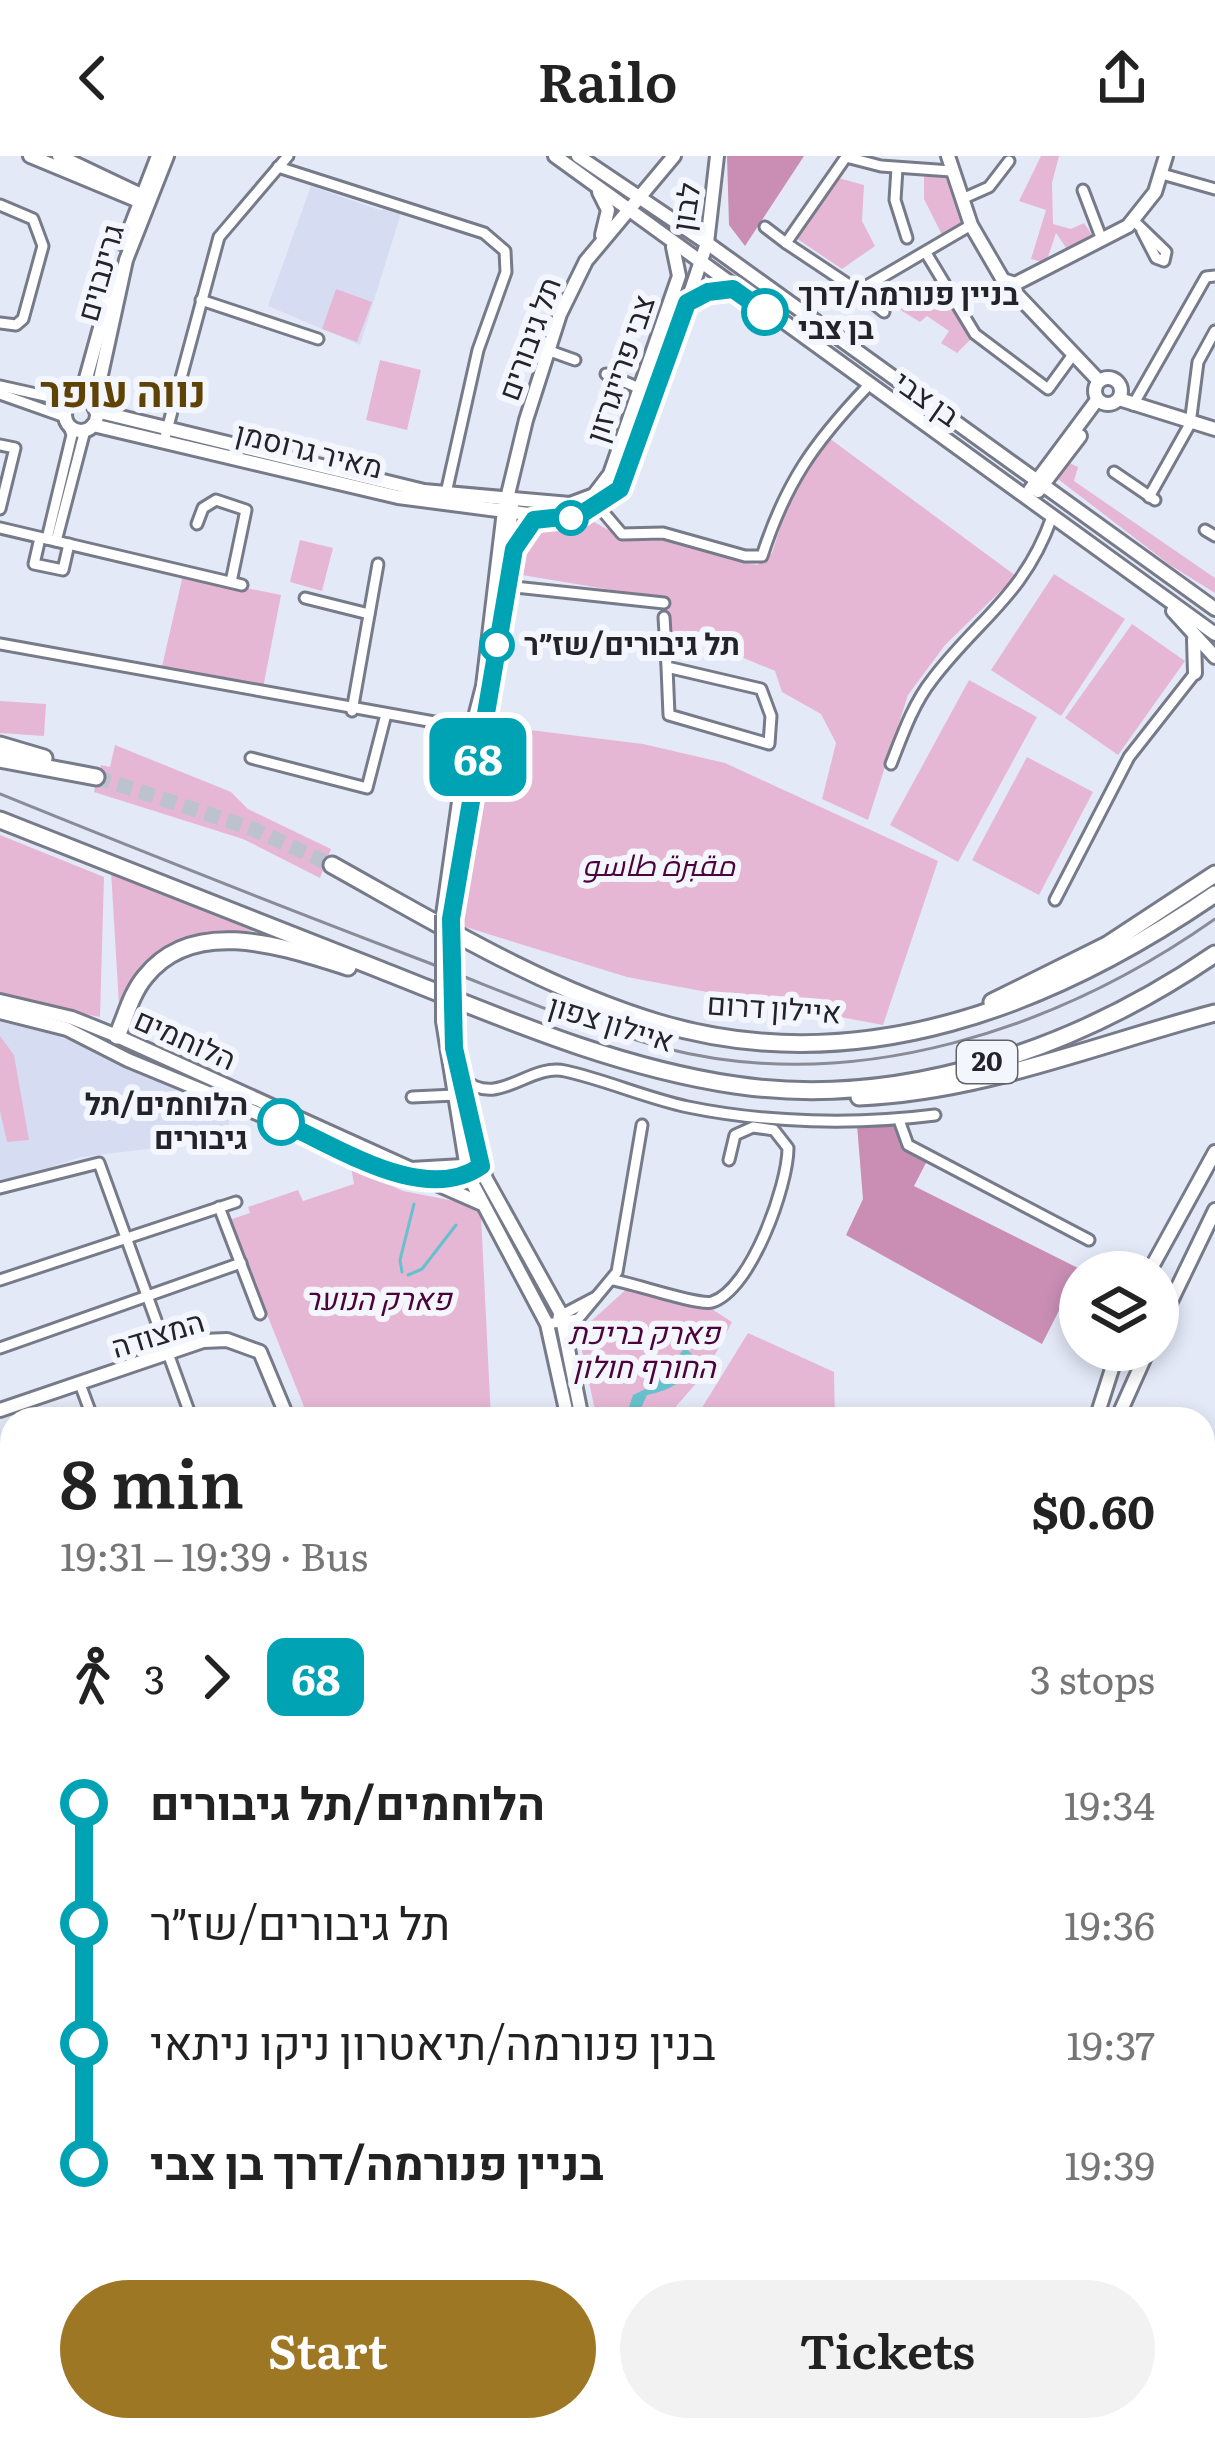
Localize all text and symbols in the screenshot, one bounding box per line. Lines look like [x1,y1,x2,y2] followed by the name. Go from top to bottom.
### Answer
[537,38,678,119] text: Railo
[60,45,126,111] icon: back
[1089,45,1155,111] icon: share
[658,179,710,234] street label: לבון
[63,219,133,326] street label: גרינבוים
[485,270,570,406] street label: תל גיבורים
[798,270,1019,348] place label: בניין פנורמה/דרך בן צבי
[572,288,664,448] street label: צבי פרייגרזון
[743,290,787,334] marker: בניין פנורמה/דרך בן צבי
[40,358,206,420] district label: נווה עופר
[886,358,970,435] street label: בן צבי
[232,409,388,488] street label: מאיר גרוסמן
[555,502,587,534] unlabelled marker
[524,620,740,664] place label: תל גיבורים/שז״ר
[481,629,513,661] marker: תל גיבורים/שז״ר
[424,718,532,796] line badge: 68
[453,726,503,788] text: 68
[583,841,736,885] park label: مقبرة طاسو
[706,979,843,1033] street label: איילון דרום
[544,981,680,1061] street label: איילון צפון
[128,995,244,1079] street label: הלוחמים
[957,1041,1017,1083] road number: 20
[85,1080,248,1158] place label: הלוחמים/תל גיבורים
[259,1100,303,1144] marker: הלוחמים/תל גיבורים
[1059,1251,1179,1371] map controls
[1059,1251,1179,1371] button: layers
[305,1275,453,1319] park label: פארק הנוער
[105,1297,209,1367] street label: המצודה
[568,1309,722,1387] park label: פארק בריכת החורף חולון
[60,1431,244,1529] text: 8 min
[1032,1476,1155,1543] text: $0.60
[60,1525,368,1583] text: 19:31 – 19:39 · Bus
[60,1644,126,1710] icon: walk
[183,1644,249,1710] icon: forward
[291,1646,340,1708] text: 68
[144,1648,165,1706] text: 3
[1030,1648,1155,1706] text: 3 stops
[150,1767,545,1834] text: הלוחמים/תל גיבורים
[1064,1774,1155,1832] text: 19:34
[150,1887,450,1954] text: תל גיבורים/שז״ר
[1064,1894,1155,1952] text: 19:36
[150,2007,716,2074] text: בנין פנורמה/תיאטרון ניקו ניתאי
[1066,2014,1155,2072] text: 19:37
[150,2127,604,2194] text: בניין פנורמה/דרך בן צבי
[1065,2134,1155,2192] text: 19:39
[60,2280,596,2418] button: Start
[620,2280,1155,2418] button: Tickets

